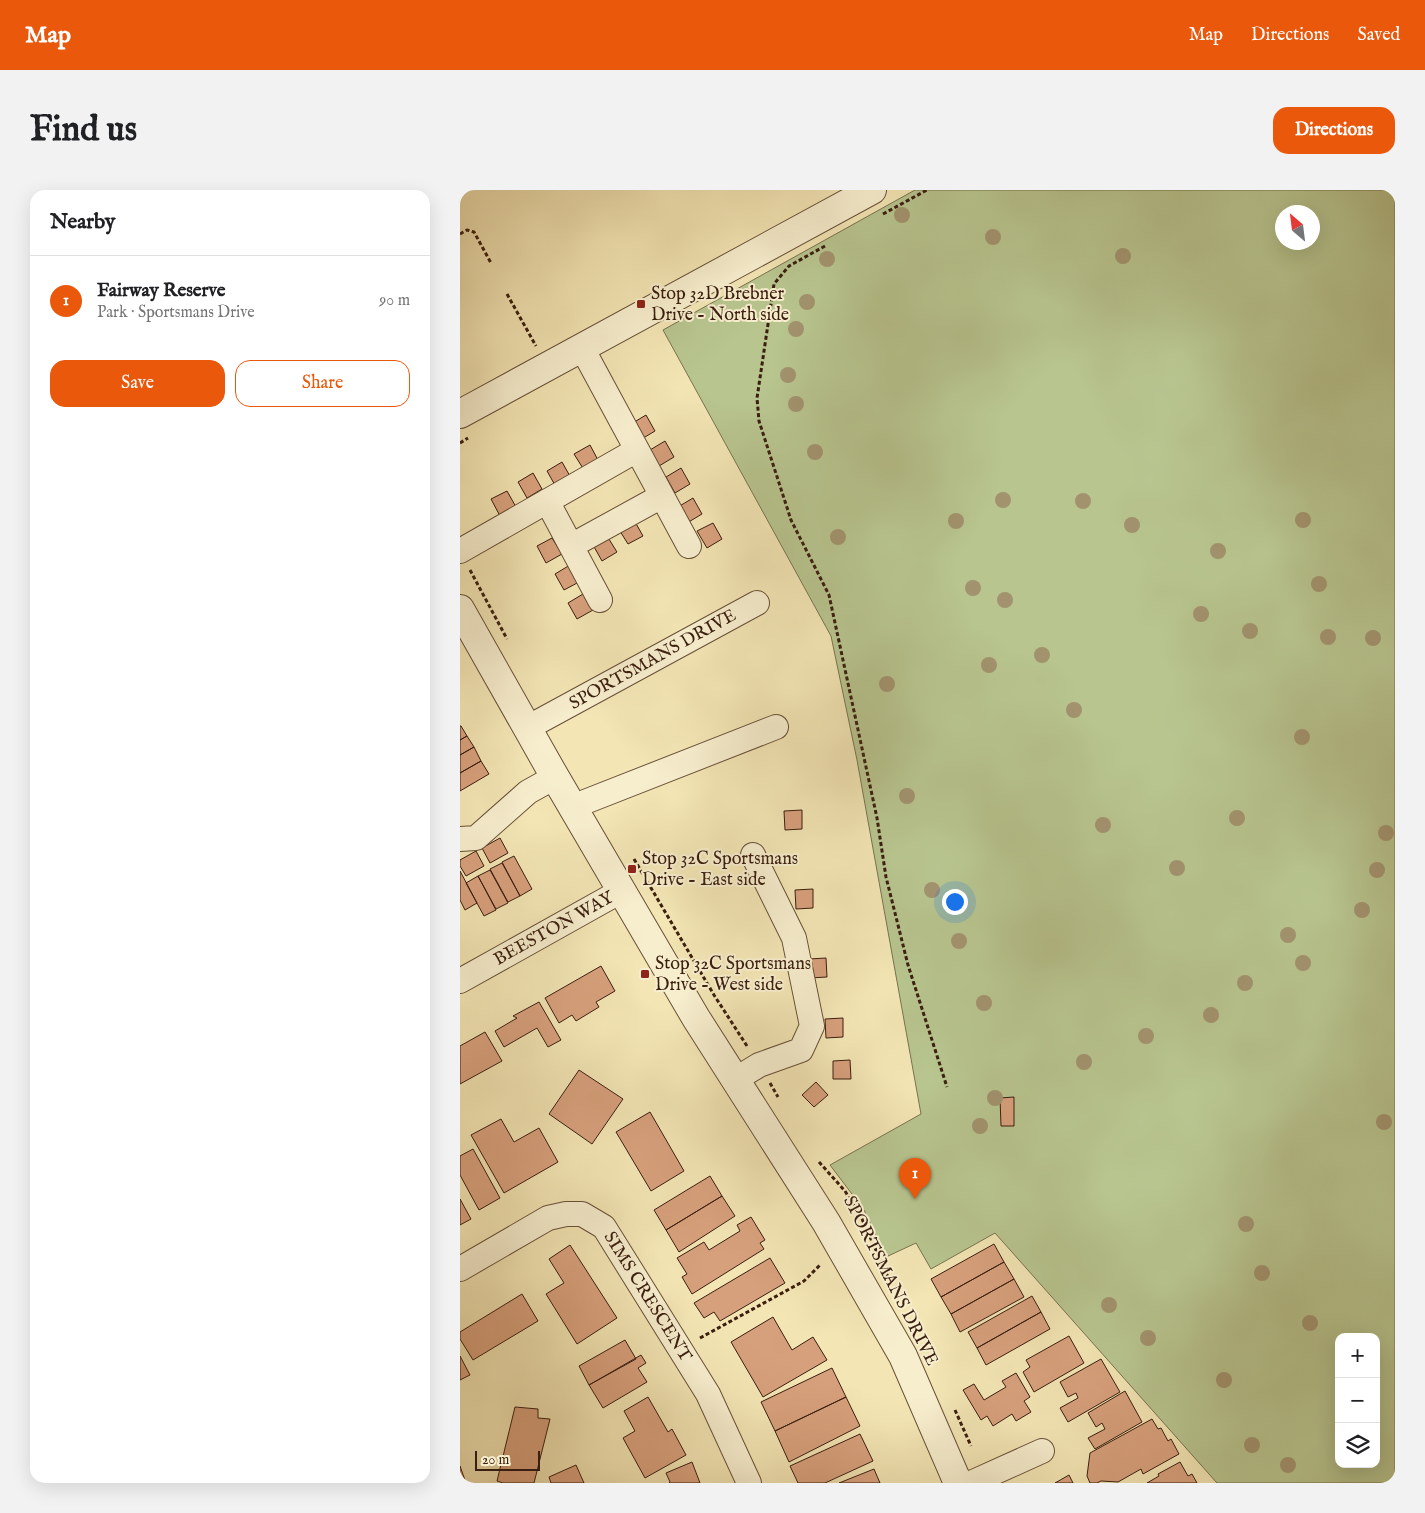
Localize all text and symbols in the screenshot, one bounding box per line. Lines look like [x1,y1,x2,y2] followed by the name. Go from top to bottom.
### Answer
[25,20,71,51] text: Map
[1189,24,1223,47] text: Map
[1251,24,1329,47] text: Directions
[1357,24,1400,47] text: Saved
[1273,107,1395,154] button: Directions
[30,108,137,153] text: Find us
[1275,205,1320,250] north arrow
[50,209,115,236] text: Nearby
[97,279,226,303] text: Fairway Reserve
[651,283,789,327] place label: Stop 32D Brebner Drive - North side
[63,291,69,311] text: 1
[379,291,410,311] text: 90 m
[635,298,647,310] marker: Stop 32D Brebner Drive - North side
[97,303,255,323] text: Park · Sportsmans Drive
[50,360,225,407] button: Save
[235,360,410,407] button: Share
[565,604,741,716] street label: SPORTSMANS DRIVE
[642,848,798,892] place label: Stop 32C Sportsmans Drive - East side
[626,863,638,875] marker: Stop 32C Sportsmans Drive - East side
[490,886,619,972] street label: BEESTON WAY
[942,889,968,915] your location
[655,953,811,997] place label: Stop 32C Sportsmans Drive - West side
[639,968,651,980] marker: Stop 32C Sportsmans Drive - West side
[899,1158,931,1199] pin: 1
[837,1192,943,1370] street label: SPORTSMANS DRIVE
[598,1228,696,1366] street label: SIMS CRESCENT
[1335,1333,1380,1468] map controls
[1335,1333,1380,1378] button: +
[1335,1378,1380,1423] button: −
[1335,1423,1380,1468] button: layers
[475,1448,540,1471] scale bar
[482,1451,509,1469] text: 20 m

